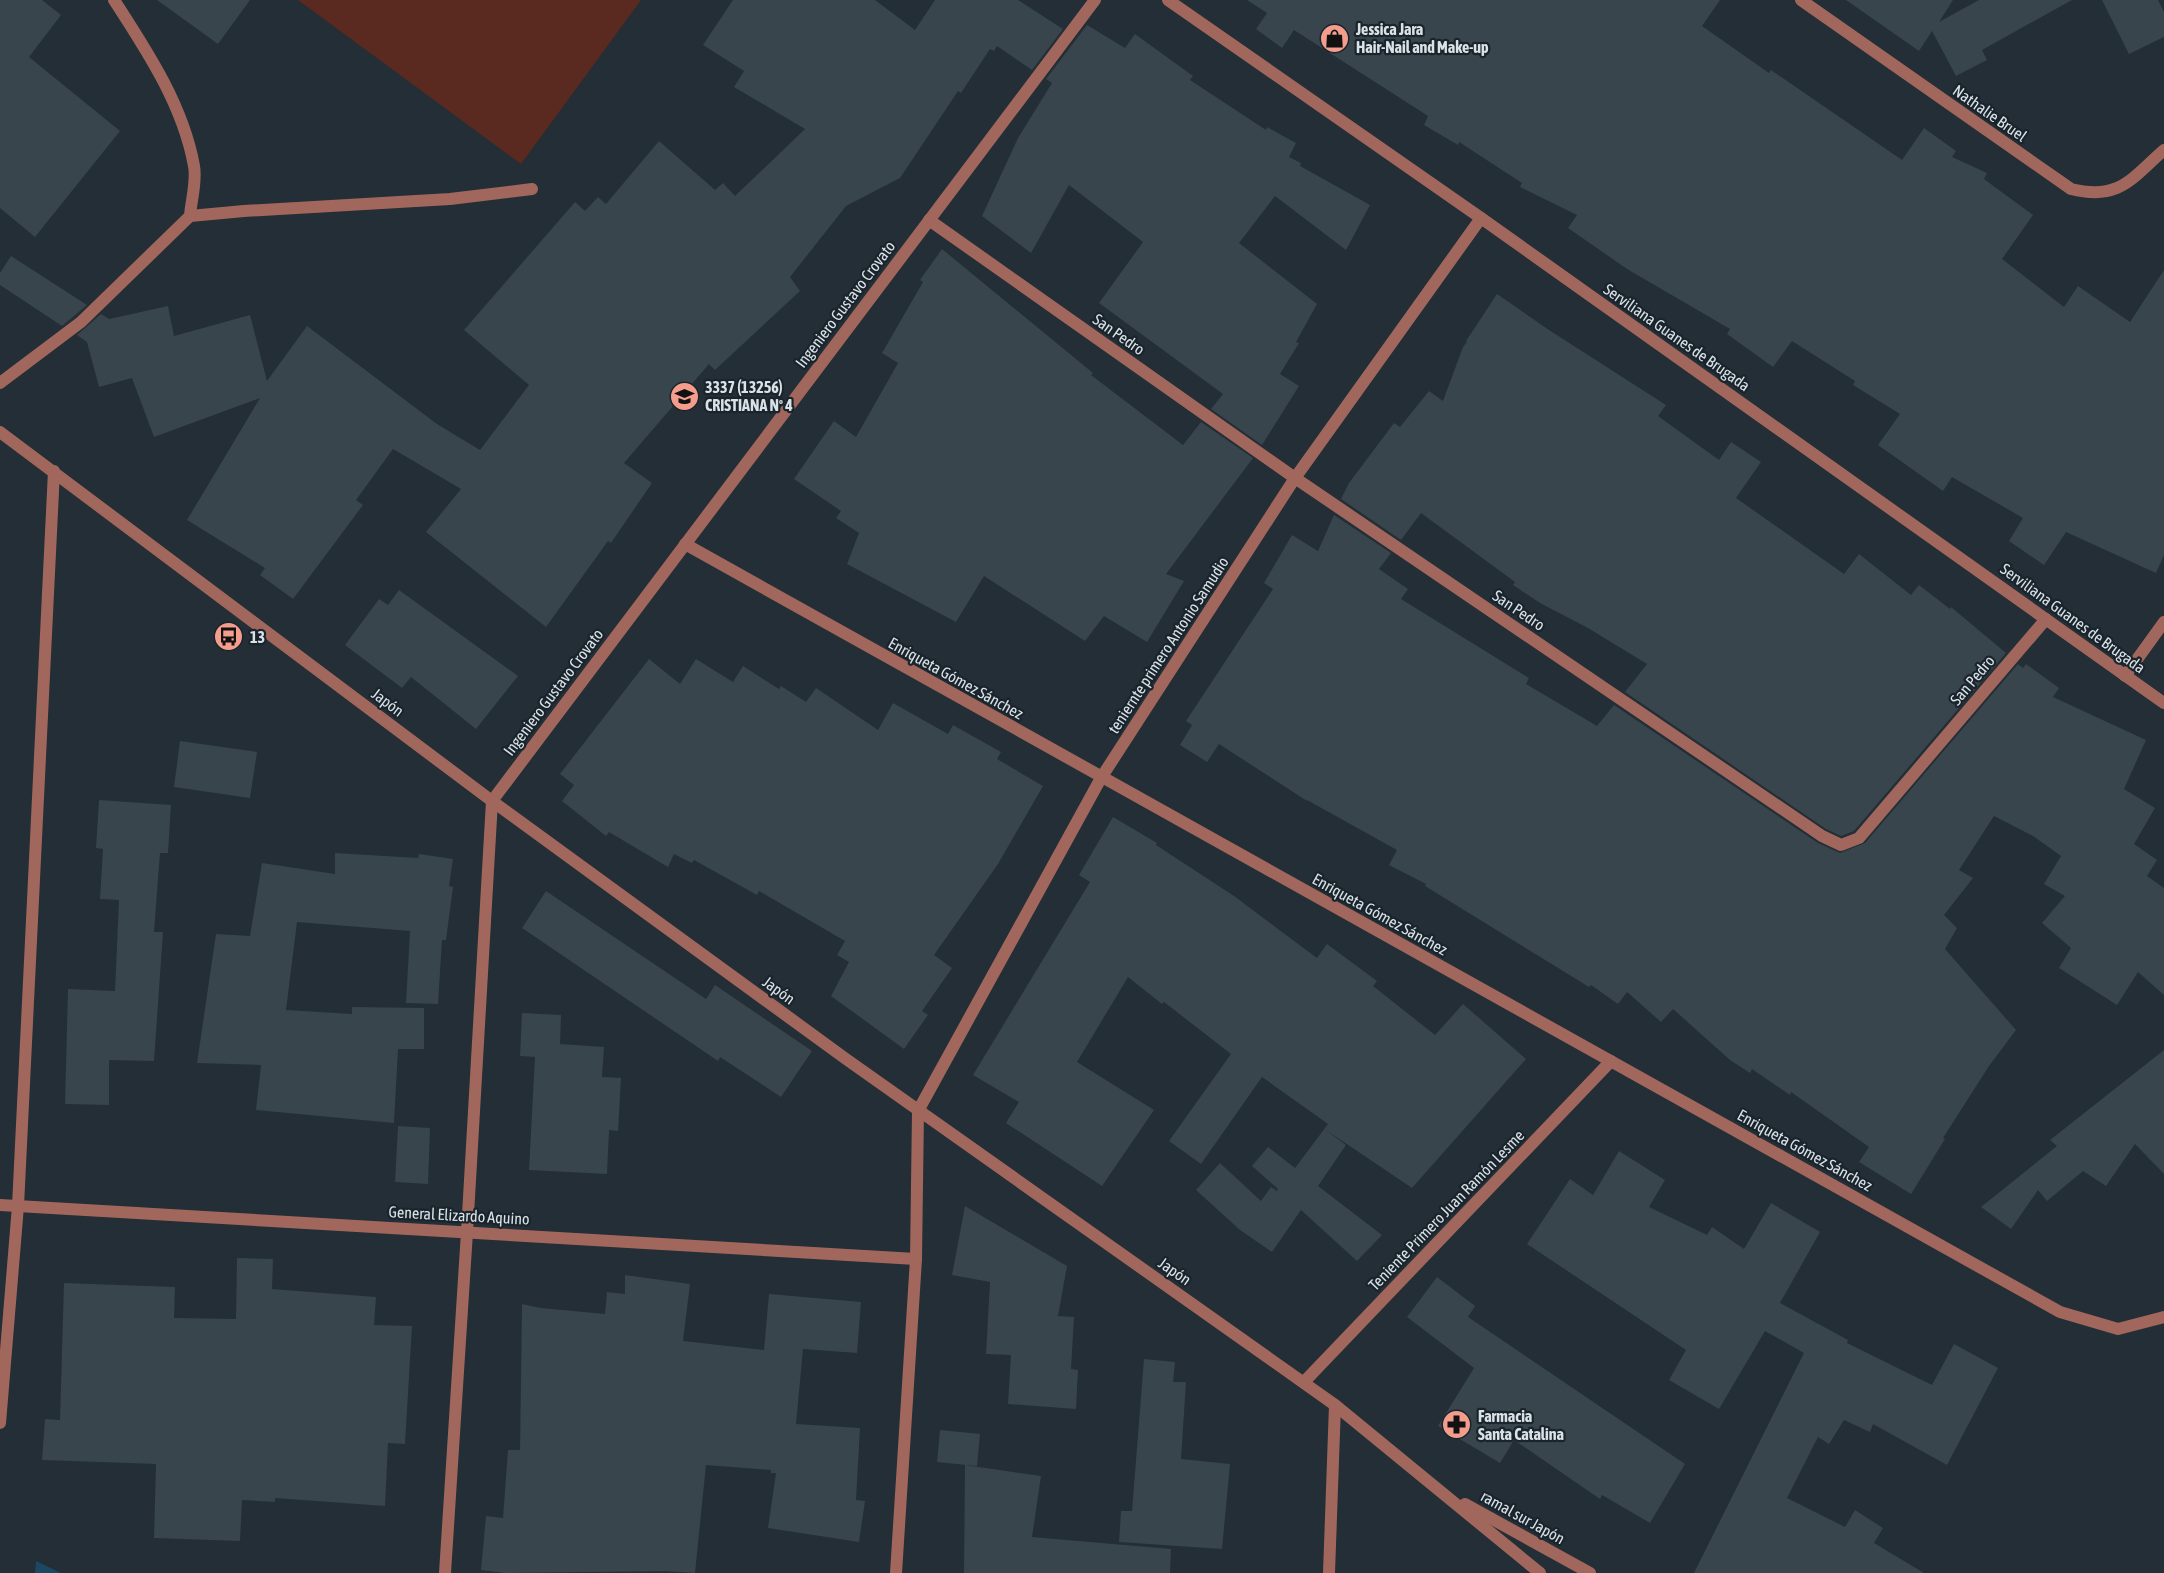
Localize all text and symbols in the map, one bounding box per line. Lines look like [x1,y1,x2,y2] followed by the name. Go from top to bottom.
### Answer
[1355,20,1489,56] place label: Jessica Jara Hair-Nail and Make-up
[1319,22,1351,54] shop icon: Jessica Jara Hair-Nail and Make-up
[1950,81,2031,145] street label: Nathalie Bruel
[791,237,899,372] street label: Ingeniero Gustavo Crovato
[1600,280,1754,395] street label: Serviliana Guanes de Brugada
[1090,310,1148,358] street label: San Pedro
[705,378,793,414] place label: 3337 (13256) CRISTIANA Nº 4
[668,380,700,412] school or university icon: 3337 (13256) CRISTIANA Nº 4
[1104,553,1233,737] street label: teniernte primero Antonio Samudio
[1997,559,2149,677] street label: Serviliana Guanes de Brugada
[1490,586,1548,634] street label: San Pedro
[213,621,245,653] bus stop icon: 13
[499,625,607,760] street label: Ingeniero Gustavo Crovato
[250,628,265,646] place label: 13
[885,633,1027,724] street label: Enriqueta Gómez Sánchez
[1946,652,1998,708] street label: San Pedro
[368,684,408,721] street label: Japón
[1309,869,1451,960] street label: Enriqueta Gómez Sánchez
[759,972,799,1009] street label: Japón
[1734,1105,1876,1196] street label: Enriqueta Gómez Sánchez
[1365,1126,1527,1294] street label: Teniente Primero Juan Ramón Lesme
[388,1202,530,1229] street label: General Elizardo Aquino
[1155,1253,1195,1289] street label: Japón
[1478,1407,1564,1443] place label: Farmacia Santa Catalina
[1441,1409,1473,1441] pharmacy icon: Farmacia Santa Catalina
[1478,1487,1568,1548] street label: ramal sur Japón

